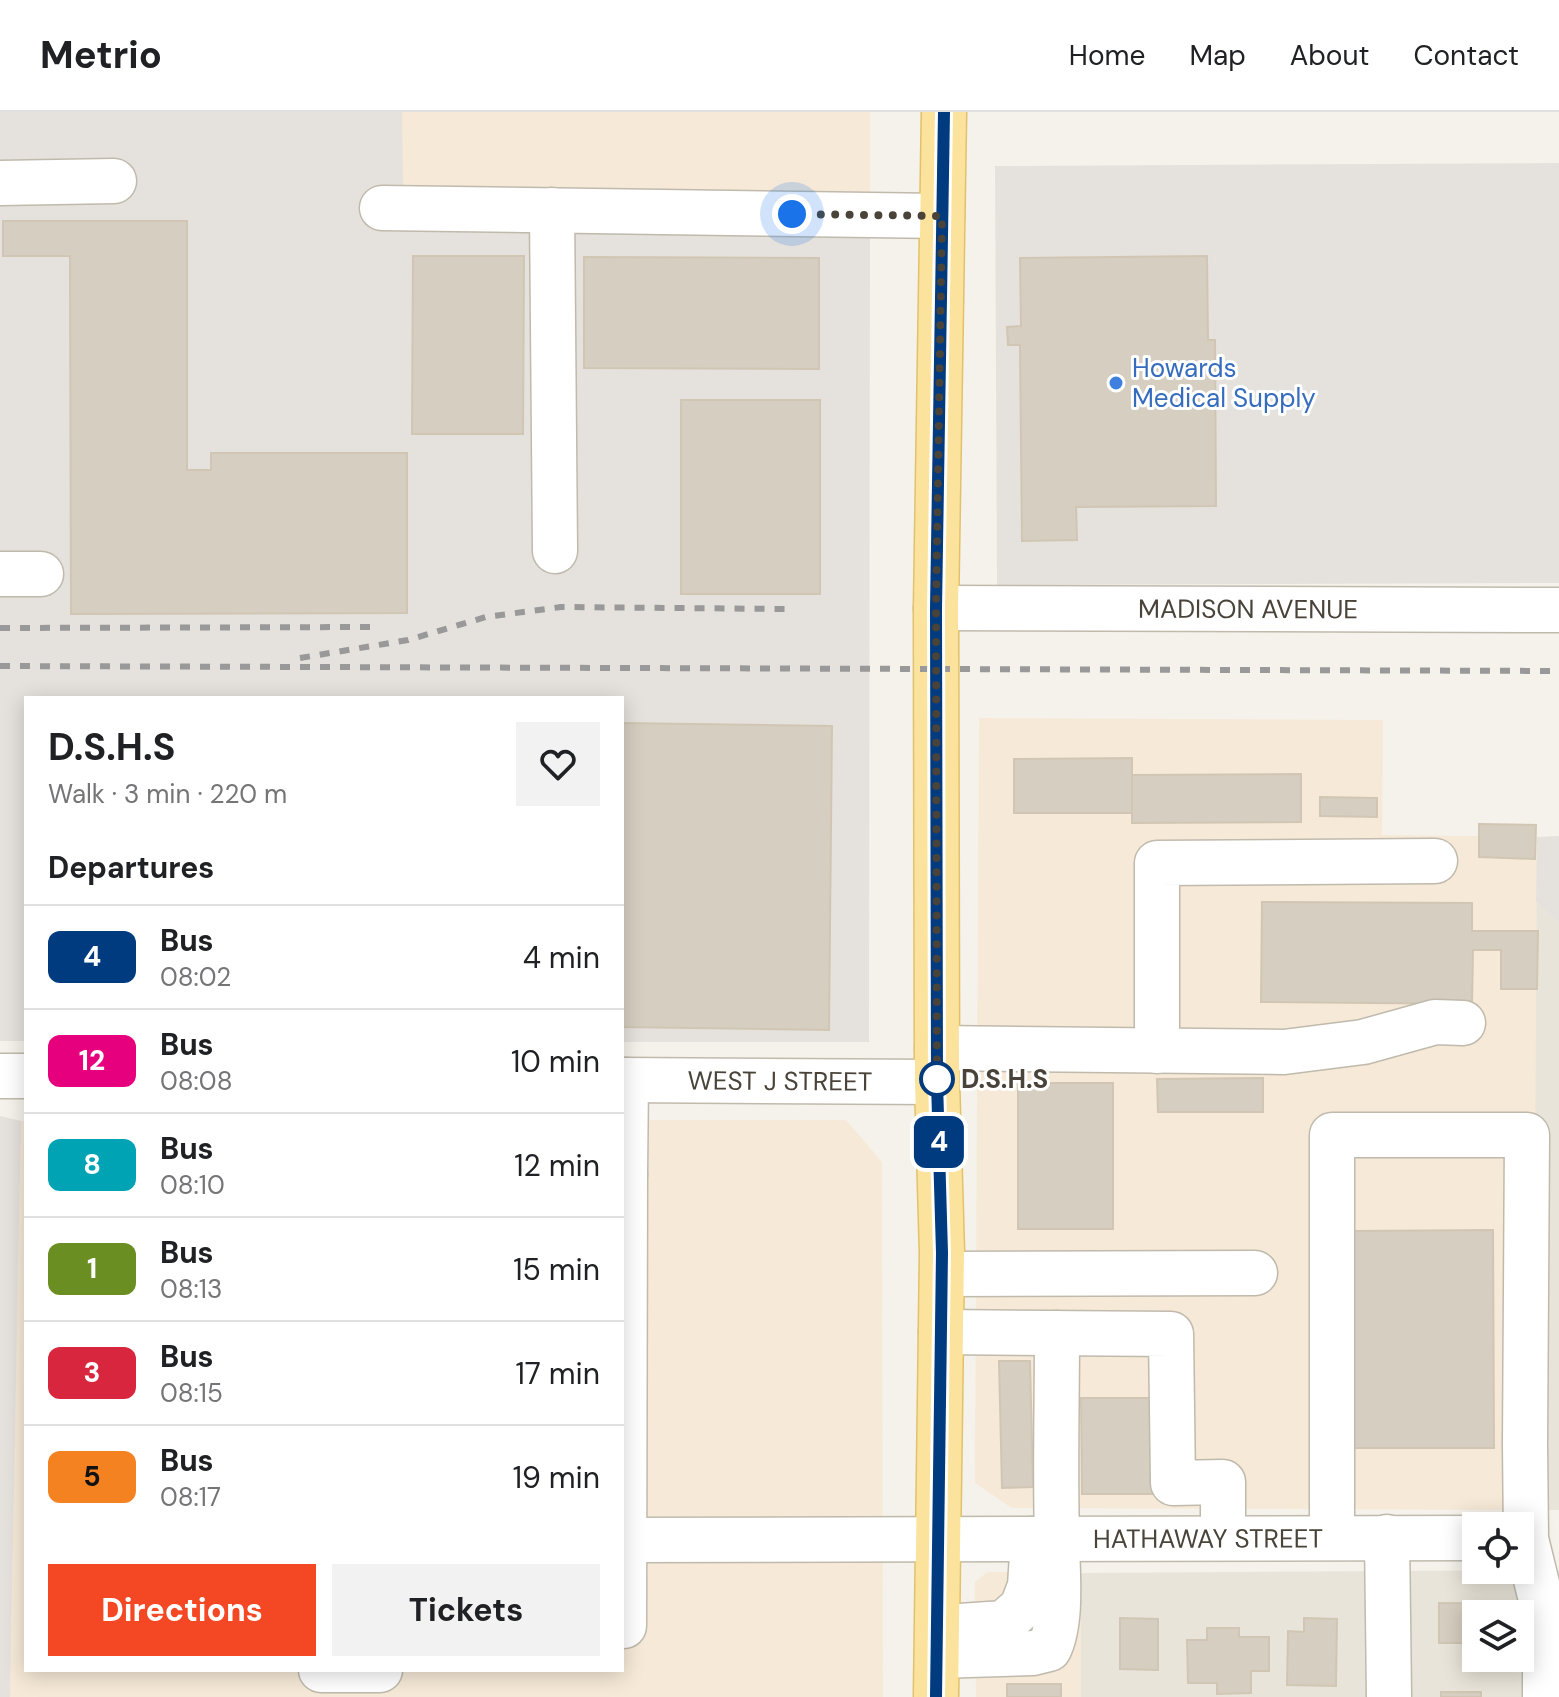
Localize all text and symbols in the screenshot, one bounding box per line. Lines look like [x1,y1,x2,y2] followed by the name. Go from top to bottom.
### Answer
[40,30,162,80] text: Metrio
[1069,37,1145,74] text: Home
[1189,37,1246,74] text: Map
[1290,37,1369,74] text: About
[1413,37,1519,74] text: Contact
[772,194,812,234] your location
[1132,351,1316,415] place label: Howards Medical Supply
[1107,374,1125,392] marker: Howards Medical Supply
[1138,592,1358,626] street label: MADISON AVENUE
[48,722,176,772] text: D.S.H.S
[516,722,600,806] button: heart
[48,777,287,811] text: Walk · 3 min · 220 m
[48,848,214,887] text: Departures
[160,921,214,960] text: Bus
[83,938,101,975] text: 4
[523,938,600,977] text: 4 min
[160,960,231,994] text: 08:02
[160,1025,214,1064] text: Bus
[79,1042,105,1079] text: 12
[511,1042,600,1081] text: 10 min
[920,1062,954,1096] marker: D.S.H.S
[961,1062,1048,1096] place label: D.S.H.S
[688,1063,872,1099] street label: WEST J STREET
[160,1064,232,1098] text: 08:08
[913,1116,965,1168] line badge: 4
[930,1123,948,1160] text: 4
[160,1129,214,1168] text: Bus
[83,1146,101,1183] text: 8
[514,1146,600,1185] text: 12 min
[160,1168,225,1202] text: 08:10
[160,1233,214,1272] text: Bus
[87,1250,97,1287] text: 1
[513,1250,600,1289] text: 15 min
[160,1272,222,1306] text: 08:13
[160,1337,214,1376] text: Bus
[84,1354,100,1391] text: 3
[515,1354,600,1393] text: 17 min
[160,1376,223,1410] text: 08:15
[160,1441,214,1480] text: Bus
[83,1458,101,1495] text: 5
[513,1458,600,1497] text: 19 min
[160,1480,221,1514] text: 08:17
[1462,1512,1534,1672] map controls
[1462,1512,1534,1584] button: locate
[1093,1521,1323,1556] street label: HATHAWAY STREET
[48,1564,316,1656] button: Directions
[332,1564,600,1656] button: Tickets
[1462,1600,1534,1672] button: layers

